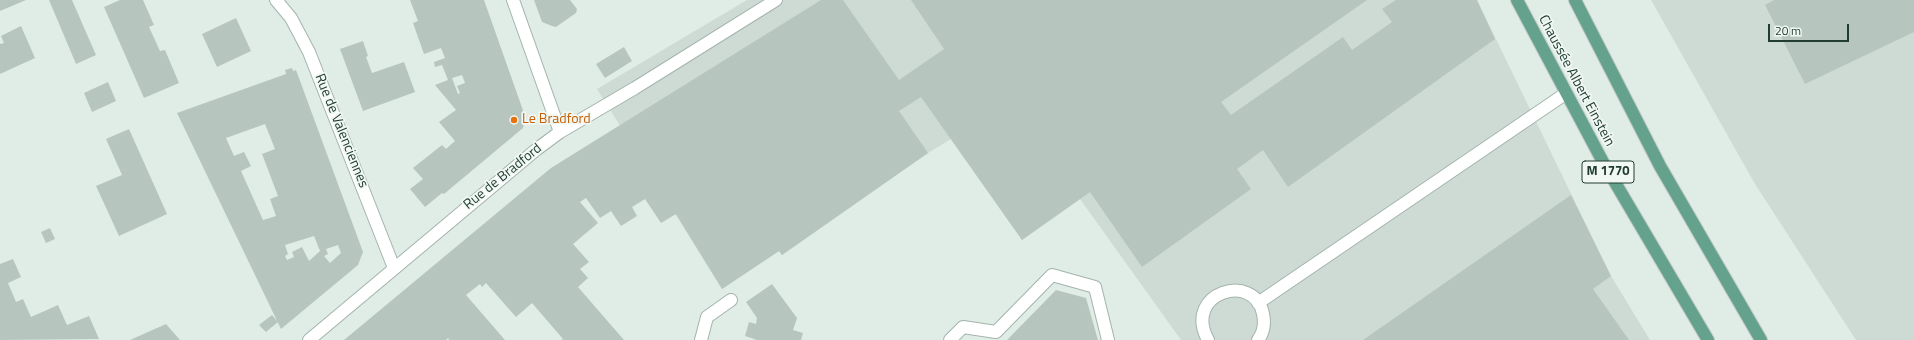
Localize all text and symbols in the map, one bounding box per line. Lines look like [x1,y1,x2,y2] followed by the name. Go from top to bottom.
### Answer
[1534,13,1618,149] street label: Chaussée Albert Einstein
[1770,16,1851,42] scale bar
[1775,21,1801,40] text: 20 m
[311,72,371,190] street label: Rue de Valenciennes
[522,112,591,128] place label: Le Bradford
[509,115,519,125] marker: Le Bradford
[461,140,545,214] street label: Rue de Bradford
[1582,161,1634,183] road number: M 1770

